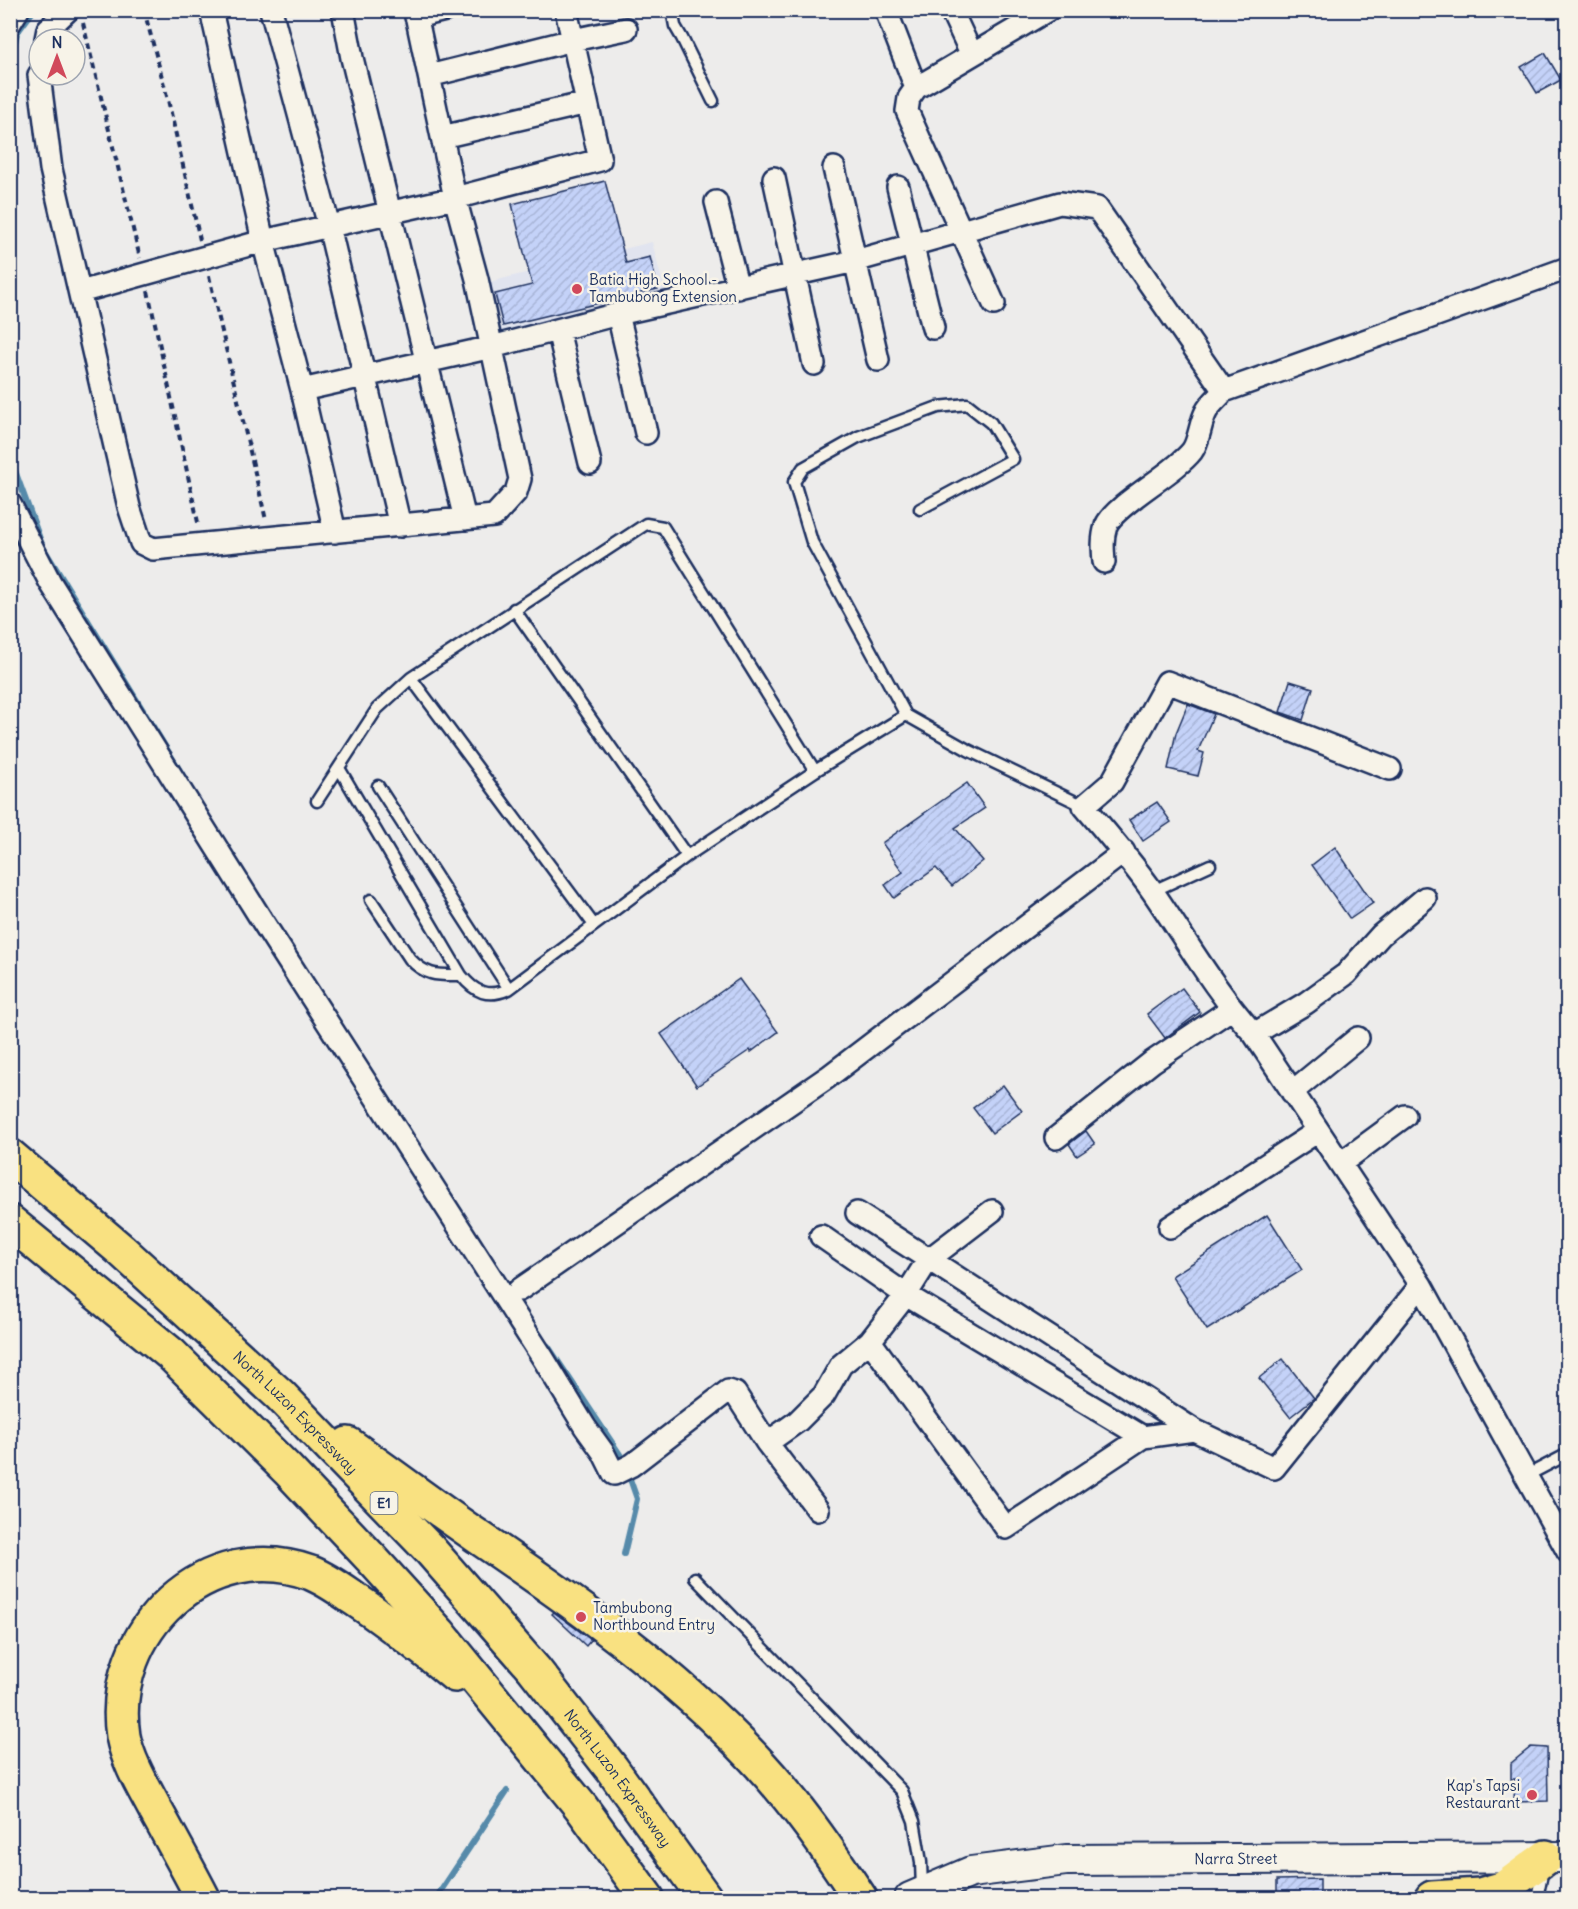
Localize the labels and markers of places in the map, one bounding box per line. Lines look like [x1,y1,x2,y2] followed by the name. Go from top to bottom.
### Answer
[589,270,737,306] place label: Batia High School - Tambubong Extension
[570,282,584,296] marker: Batia High School - Tambubong Extension
[593,1598,715,1634] place label: Tambubong Northbound Entry
[574,1610,588,1624] marker: Tambubong Northbound Entry
[1445,1776,1520,1812] place label: Kap's Tapsi Restaurant
[1525,1788,1539,1802] marker: Kap's Tapsi Restaurant

